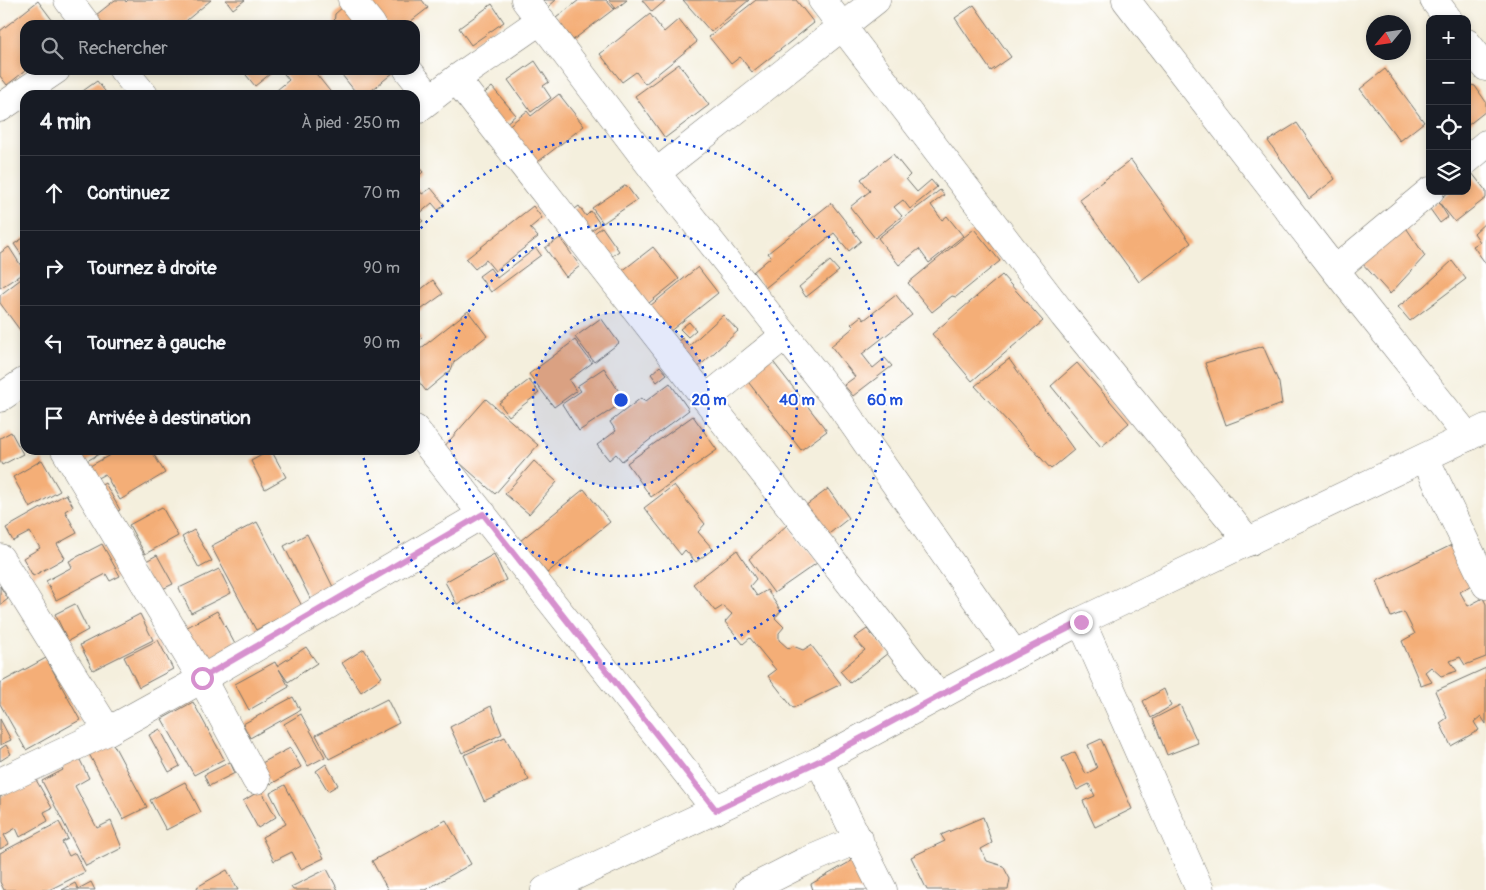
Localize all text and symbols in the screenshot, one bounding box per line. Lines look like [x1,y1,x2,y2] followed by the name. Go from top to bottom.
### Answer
[1366,15,1411,60] north arrow
[1426,15,1471,195] map controls
[1426,15,1471,60] button: +
[20,20,420,75] search box
[38,34,66,62] icon: search
[78,36,168,60] text: Rechercher
[1426,60,1471,105] button: −
[1426,105,1471,150] button: locate
[40,109,91,136] text: 4 min
[301,113,400,133] text: À pied · 250 m
[1426,150,1471,195] button: layers
[40,179,68,207] icon: ahead
[87,181,170,205] text: Continuez
[363,183,400,203] text: 70 m
[40,254,68,282] icon: right
[87,256,217,280] text: Tournez à droite
[363,258,400,278] text: 90 m
[40,329,68,357] icon: left
[87,331,226,355] text: Tournez à gauche
[363,333,400,353] text: 90 m
[612,391,630,409] centre of rings
[691,391,727,410] text: 20 m
[779,391,815,410] text: 40 m
[867,391,903,410] text: 60 m
[40,404,68,432] icon: arrive
[87,406,251,430] text: Arrivée à destination
[1070,611,1093,634] route end
[191,667,214,690] route start

